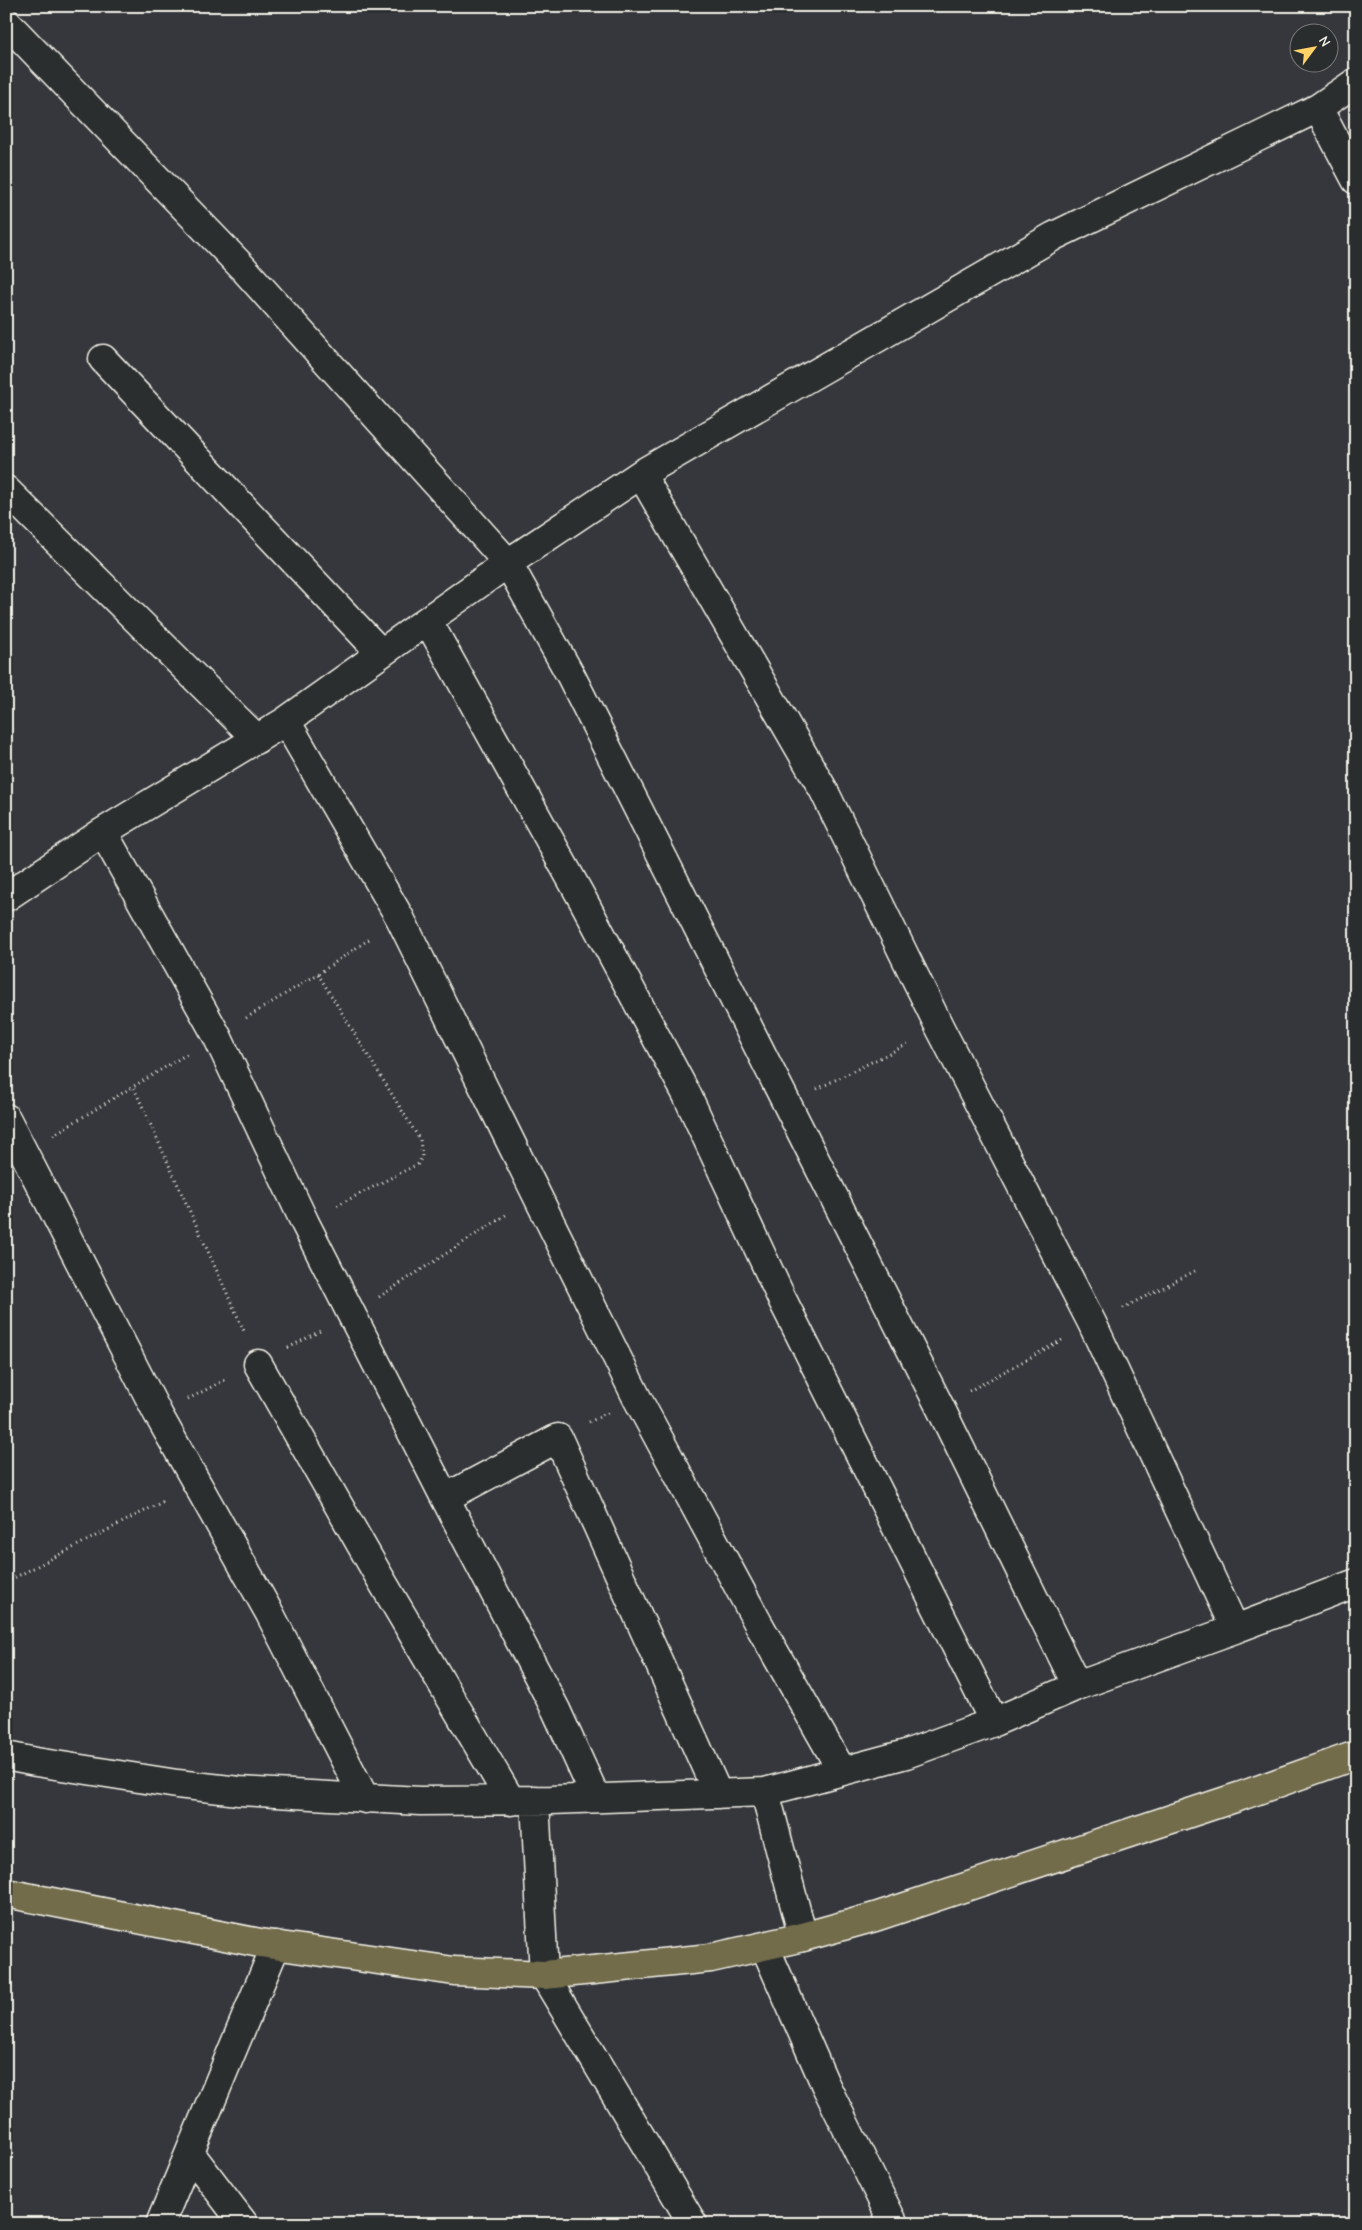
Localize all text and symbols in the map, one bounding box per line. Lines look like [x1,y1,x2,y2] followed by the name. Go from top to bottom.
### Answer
[1290,22,1340,72] north arrow
[1315,33,1334,50] text: N

